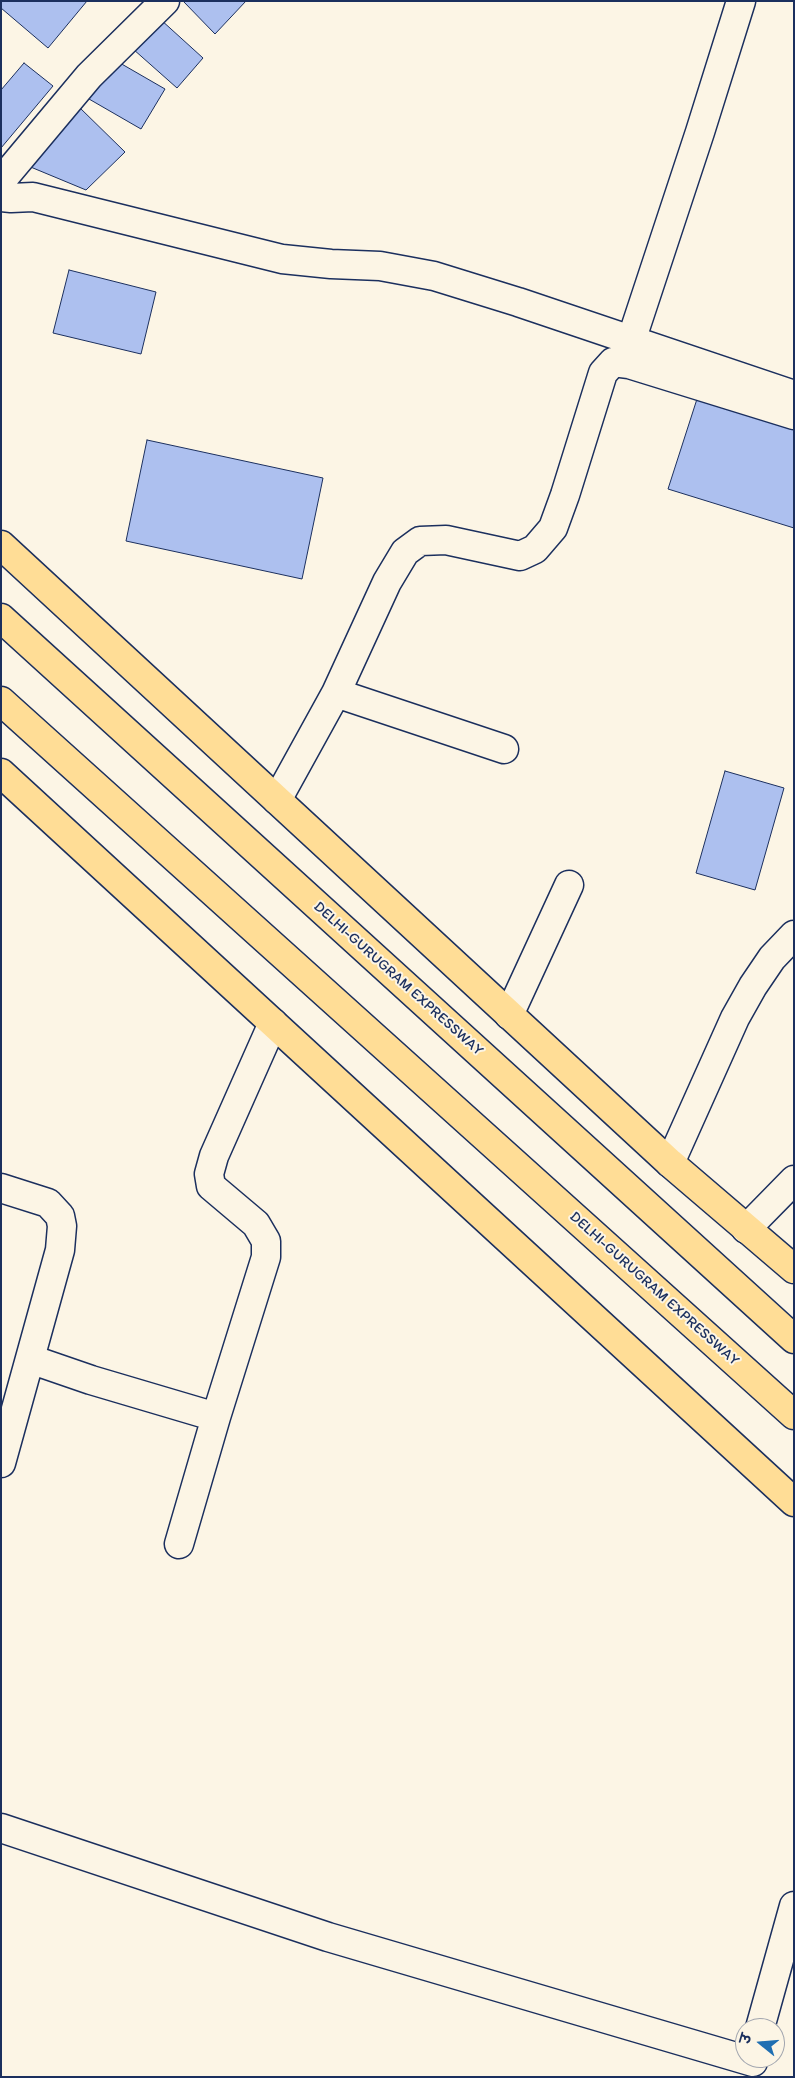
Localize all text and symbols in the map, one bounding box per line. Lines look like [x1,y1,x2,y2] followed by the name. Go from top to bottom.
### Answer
[309,898,487,1060] street label: DELHI-GURUGRAM EXPRESSWAY
[565,1208,743,1370] street label: DELHI-GURUGRAM EXPRESSWAY
[735,2018,785,2068] north arrow
[737,2032,756,2046] text: उ

